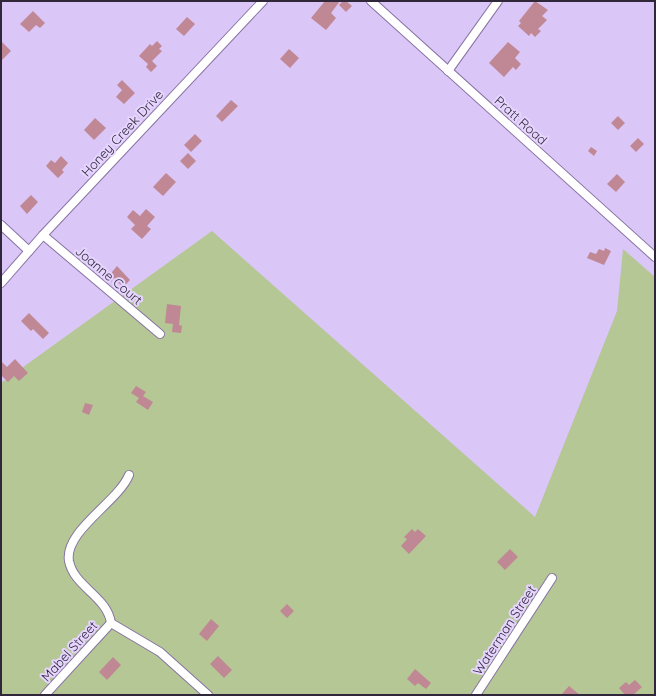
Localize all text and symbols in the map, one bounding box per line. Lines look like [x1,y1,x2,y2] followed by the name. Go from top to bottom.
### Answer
[78,86,166,180] street label: Honey Creek Drive
[491,92,551,148] street label: Pratt Road
[72,242,146,308] street label: Joanne Court
[469,582,539,678] street label: Waterman Street
[38,617,100,685] street label: Mabel Street

